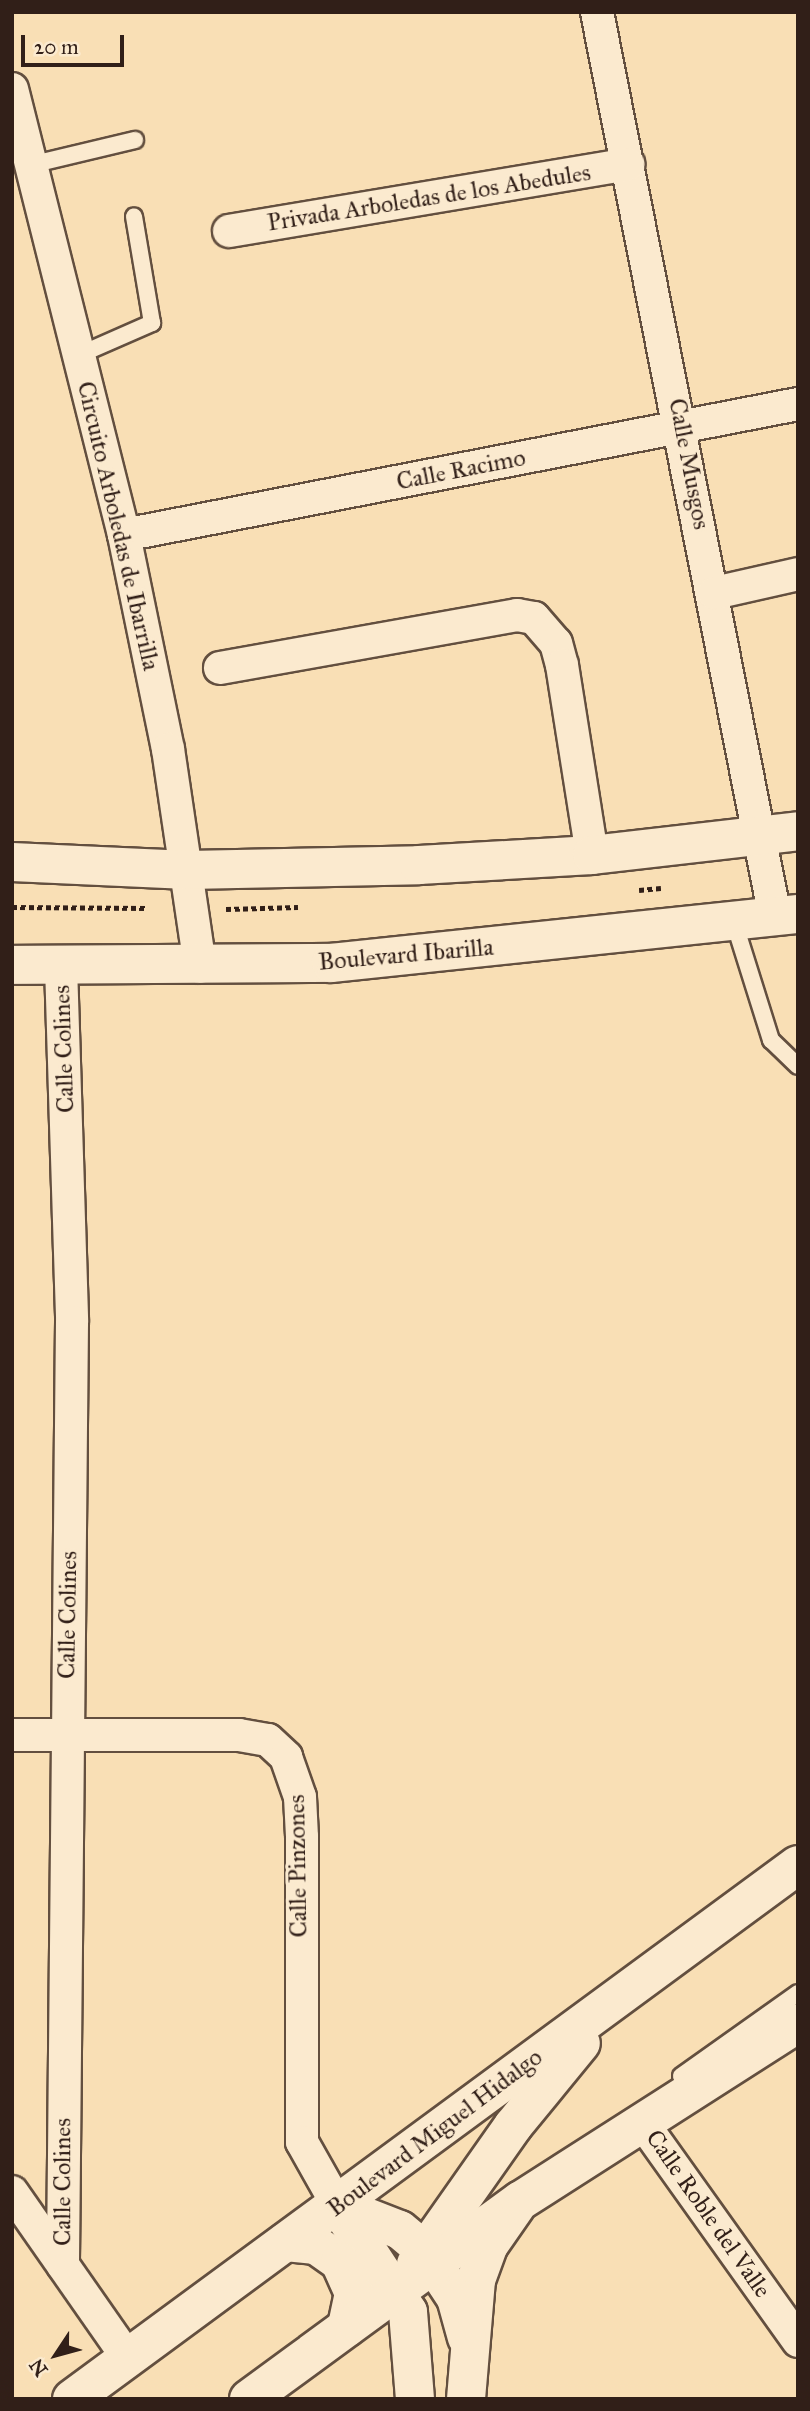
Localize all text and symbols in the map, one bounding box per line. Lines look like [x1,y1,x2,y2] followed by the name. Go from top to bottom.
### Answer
[24,21,128,65] scale bar
[34,34,79,60] text: 20 m
[265,158,593,238] street label: Privada Arboledas de los Abedules
[71,379,165,673] street label: Circuito Arboledas de Ibarrilla
[662,396,716,532] street label: Calle Musgos
[394,443,528,497] street label: Calle Racimo
[317,933,495,977] street label: Boulevard Ibarilla
[47,985,81,1113] street label: Calle Colines
[52,1551,84,1679] street label: Calle Colines
[282,1794,314,1938] street label: Calle Pinzones
[322,2043,548,2223] street label: Boulevard Miguel Hidalgo
[49,2118,77,2246] street label: Calle Colines
[639,2125,777,2303] street label: Calle Roble del Valle
[21,2320,91,2390] north arrow
[25,2354,53,2381] text: N

